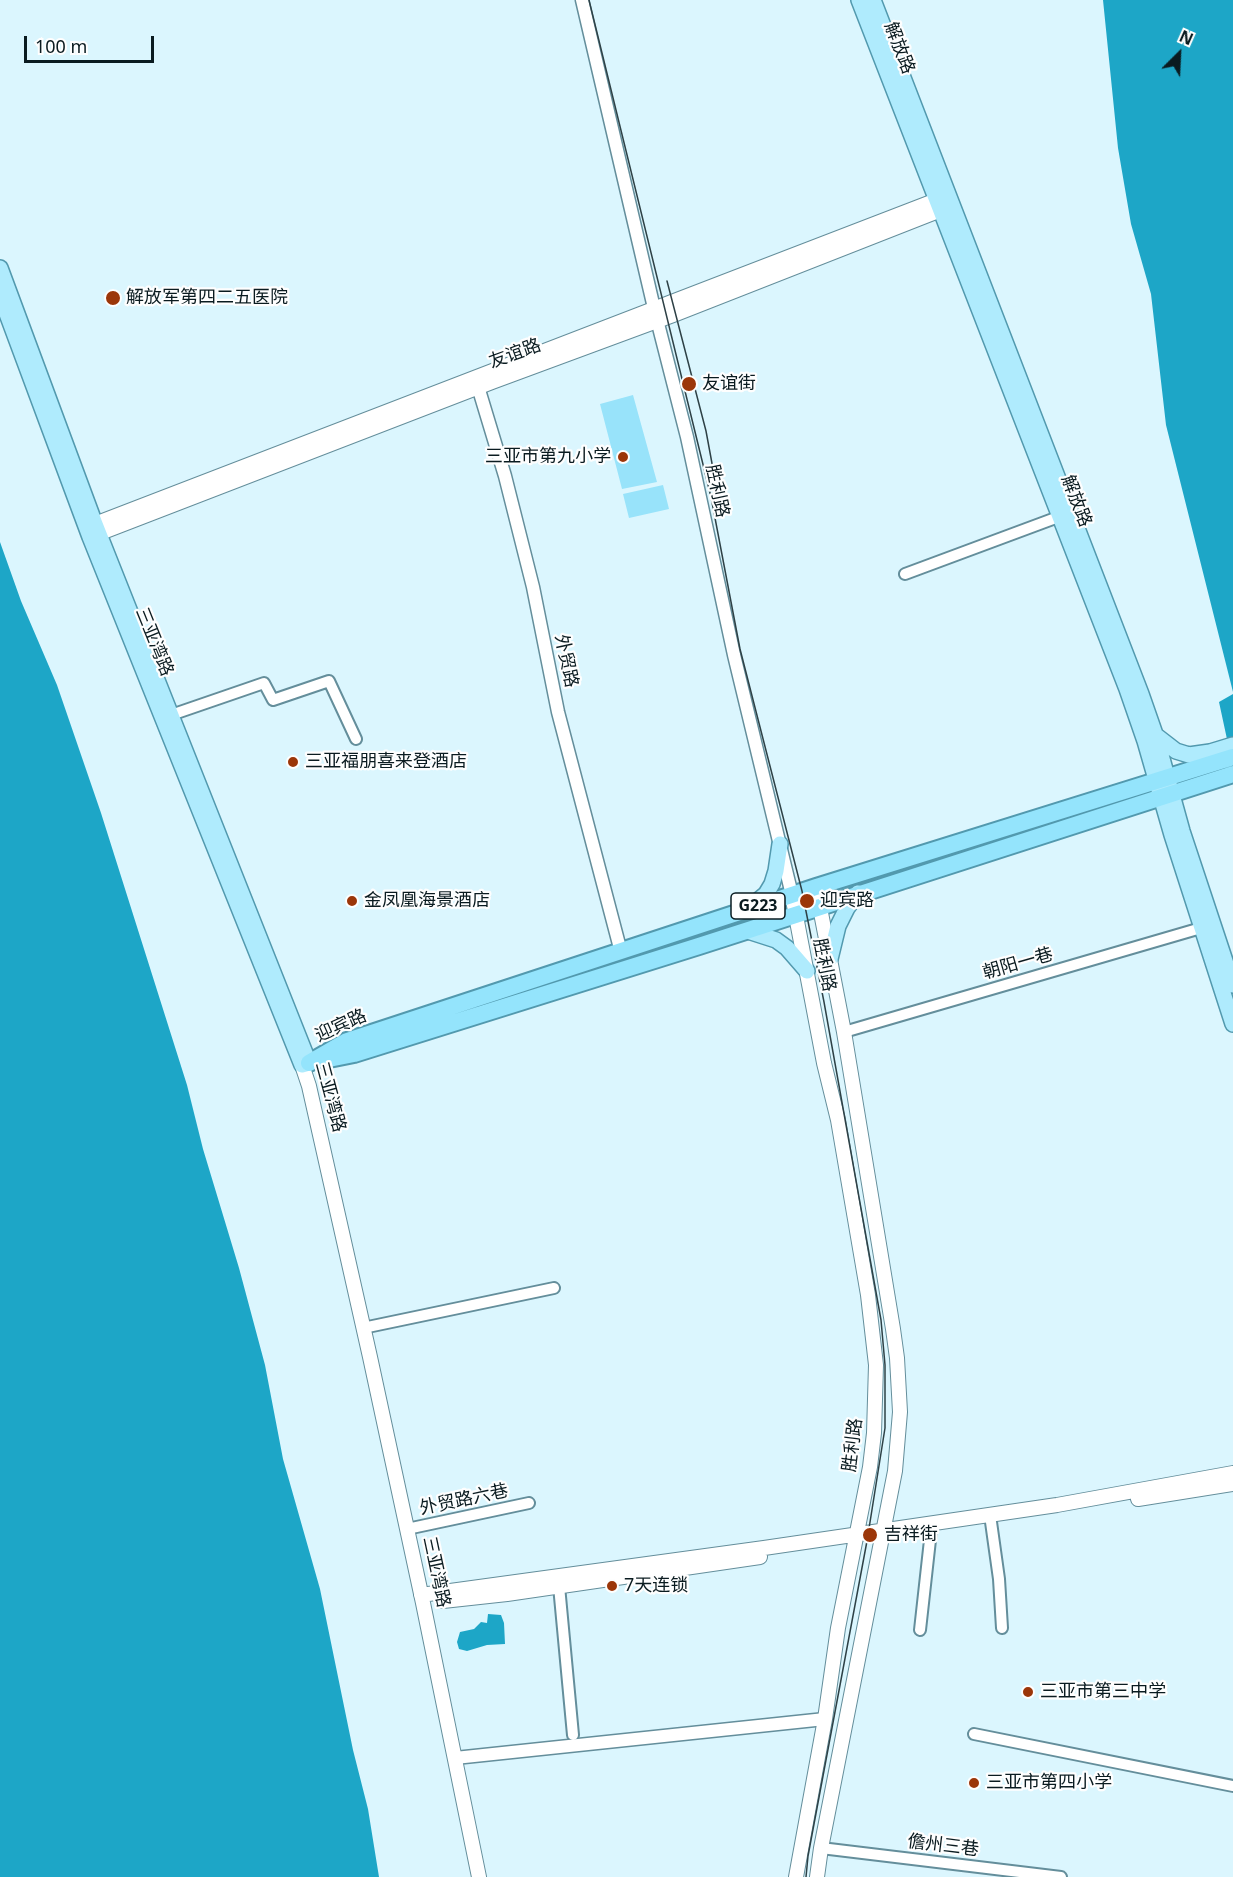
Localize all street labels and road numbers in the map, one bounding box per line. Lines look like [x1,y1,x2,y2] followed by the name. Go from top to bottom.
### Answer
[879,19,919,77] street label: 解放路
[486,335,544,373] street label: 友谊路
[701,462,733,520] street label: 胜利路
[1056,472,1096,530] street label: 解放路
[131,605,177,679] street label: 三亚湾路
[550,632,582,690] street label: 外贸路
[731,893,785,919] road number: G223
[808,936,840,994] street label: 胜利路
[980,944,1056,984] street label: 朝阳一巷
[312,1005,370,1047] street label: 迎宾路
[310,1059,350,1135] street label: 三亚湾路
[839,1417,867,1473] street label: 胜利路
[418,1480,510,1520] street label: 外贸路六巷
[418,1535,454,1609] street label: 三亚湾路
[906,1831,980,1861] street label: 儋州三巷

